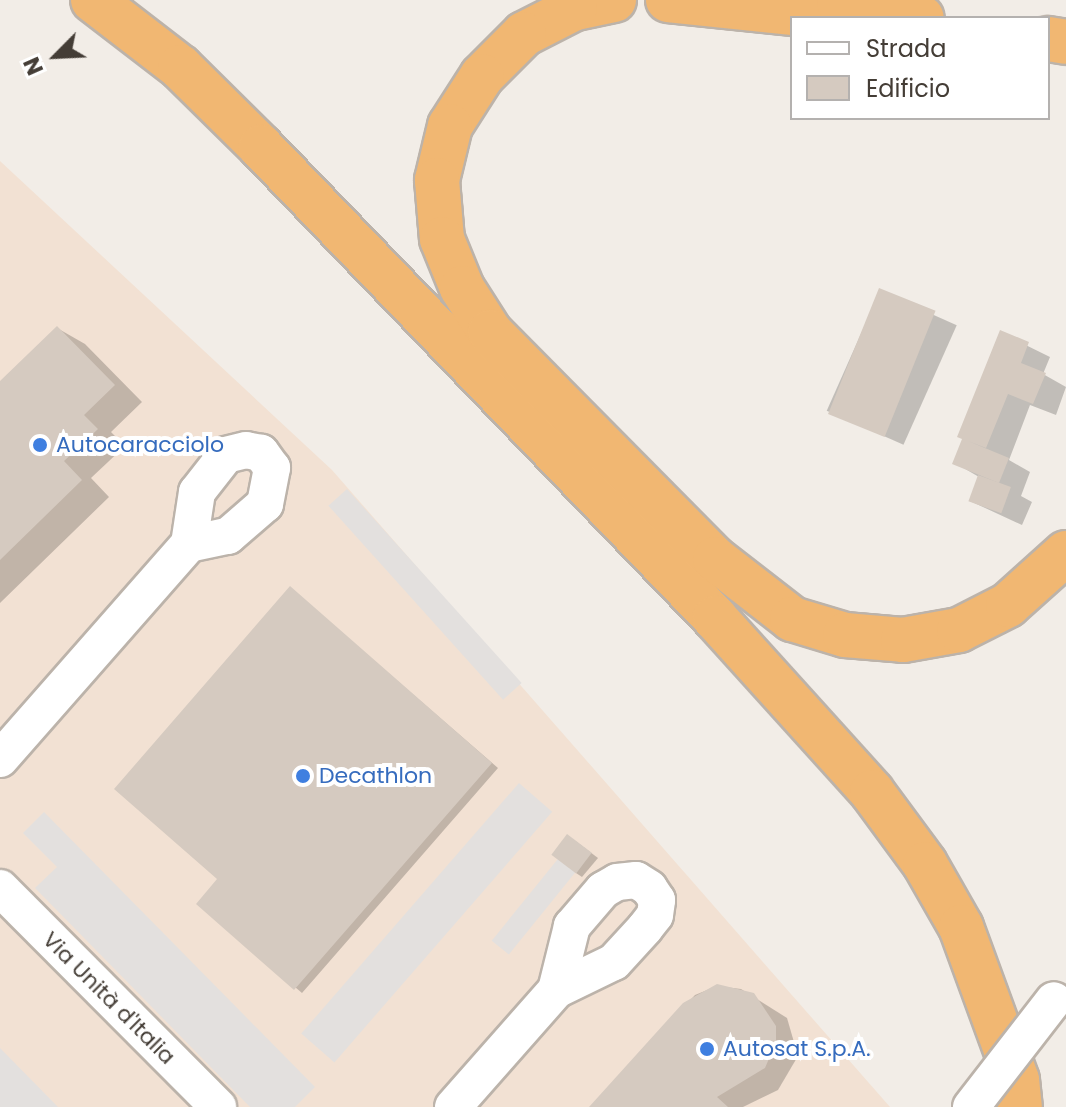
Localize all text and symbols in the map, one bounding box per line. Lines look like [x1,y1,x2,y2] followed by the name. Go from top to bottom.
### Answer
[16,16,96,96] north arrow
[790,16,1050,120] legend
[866,32,946,65] text: Strada
[16,52,51,80] text: N
[866,72,950,105] text: Edificio
[56,432,224,458] place label: Autocaracciolo
[31,436,49,454] marker: Autocaracciolo
[319,763,432,789] place label: Decathlon
[294,767,312,785] marker: Decathlon
[37,926,181,1070] street label: Via Unità d'Italia
[723,1036,871,1062] place label: Autosat S.p.A.
[698,1040,716,1058] marker: Autosat S.p.A.

